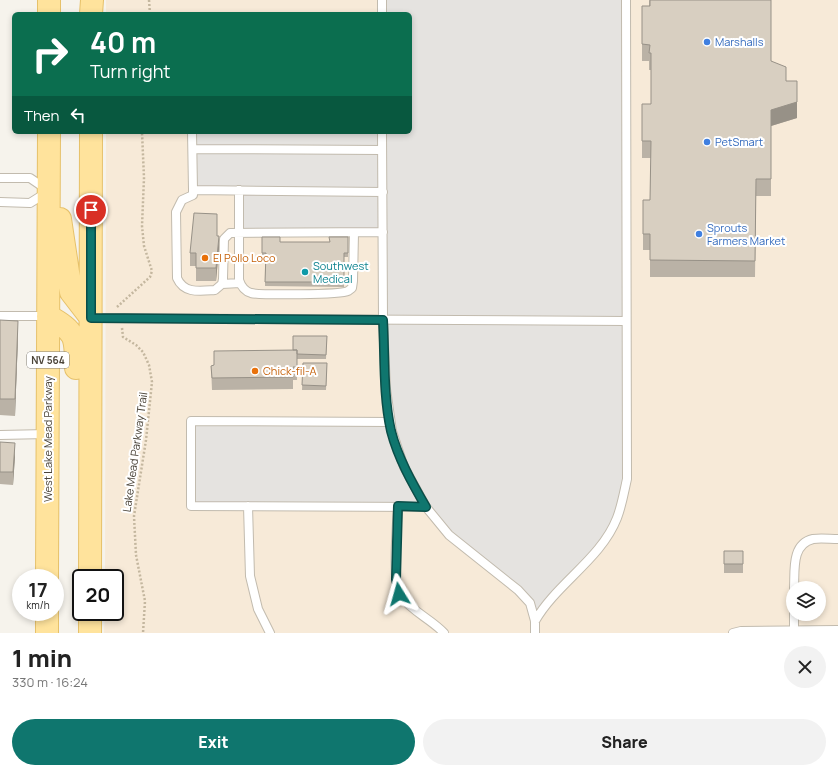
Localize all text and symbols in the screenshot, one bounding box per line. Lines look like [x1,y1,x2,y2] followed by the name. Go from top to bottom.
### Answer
[90,23,156,61] text: 40 m
[24,28,76,80] icon: right
[715,34,764,49] place label: Marshalls
[702,37,712,47] marker: Marshalls
[90,59,171,83] text: Turn right
[67,104,89,126] icon: left
[24,105,59,126] text: Then
[715,134,763,149] place label: PetSmart
[702,137,712,147] marker: PetSmart
[74,193,108,227] pin
[80,199,102,221] icon: arrive
[707,220,785,248] place label: Sprouts Farmers Market
[694,229,704,239] marker: Sprouts Farmers Market
[213,250,276,265] place label: El Pollo Loco
[200,253,210,263] marker: El Pollo Loco
[313,258,369,286] place label: Southwest Medical
[300,267,310,277] marker: Southwest Medical
[27,352,69,368] road number: NV 564
[263,363,316,378] place label: Chick-fil-A
[250,366,260,376] marker: Chick-fil-A
[40,376,55,502] street label: West Lake Mead Parkway
[119,391,150,513] street label: Lake Mead Parkway Trail
[72,569,124,621] speed limit sign: 20
[378,573,420,615] position arrow
[28,576,48,603] text: 17
[786,581,826,621] map controls
[786,581,826,621] button: layers
[26,598,50,612] text: km/h
[12,641,72,674] text: 1 min
[784,646,826,688] button: close
[12,673,88,691] text: 330 m · 16:24
[12,719,415,765] button: Exit
[423,719,826,765] button: Share

